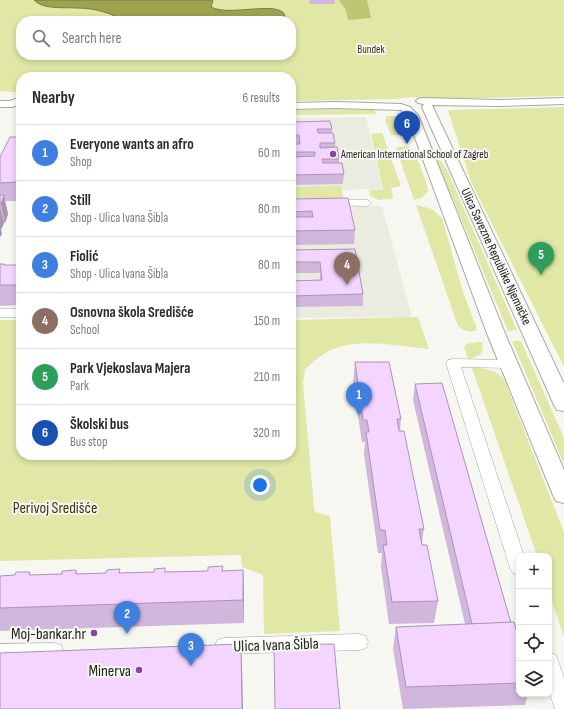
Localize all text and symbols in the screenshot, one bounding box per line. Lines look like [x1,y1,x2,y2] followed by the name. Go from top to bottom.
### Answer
[16,16,296,60] search box
[30,27,52,49] icon: search
[62,29,122,48] text: Search here
[357,43,385,56] park label: Bundek
[32,88,75,108] text: Nearby
[242,90,280,106] text: 6 results
[394,111,420,144] pin: 6
[70,135,194,154] text: Everyone wants an afro
[42,145,48,161] text: 1
[258,145,280,161] text: 60 m
[340,148,489,161] place label: American International School of Zagreb
[328,149,338,159] marker: American International School of Zagreb
[70,154,92,170] text: Shop
[457,186,535,327] street label: Ulica Savezne Republike Njemačke
[70,191,91,210] text: Still
[42,201,48,217] text: 2
[258,201,280,217] text: 80 m
[70,210,168,226] text: Shop · Ulica Ivana Šibla
[528,242,554,275] pin: 5
[70,247,99,266] text: Fiolić
[334,252,360,285] pin: 4
[42,257,48,273] text: 3
[258,257,280,273] text: 80 m
[70,266,168,282] text: Shop · Ulica Ivana Šibla
[70,303,194,322] text: Osnovna škola Središće
[42,313,48,329] text: 4
[254,313,280,329] text: 150 m
[70,322,100,338] text: School
[70,359,190,378] text: Park Vjekoslava Majera
[42,369,48,385] text: 5
[254,369,280,385] text: 210 m
[70,378,89,394] text: Park
[346,382,372,415] pin: 1
[70,415,129,434] text: Školski bus
[42,425,48,441] text: 6
[253,425,280,441] text: 320 m
[70,434,107,450] text: Bus stop
[250,475,270,495] your location
[13,499,97,518] park label: Perivoj Središće
[516,553,552,697] map controls
[516,553,552,589] button: +
[516,589,552,625] button: −
[114,601,140,634] pin: 2
[11,625,86,644] place label: Moj-bankar.hr
[516,625,552,661] button: locate
[89,628,99,638] marker: Moj-bankar.hr
[178,633,204,666] pin: 3
[233,635,319,656] street label: Ulica Ivana Šibla
[516,661,552,697] button: layers
[88,662,131,681] place label: Minerva
[134,665,144,675] marker: Minerva

